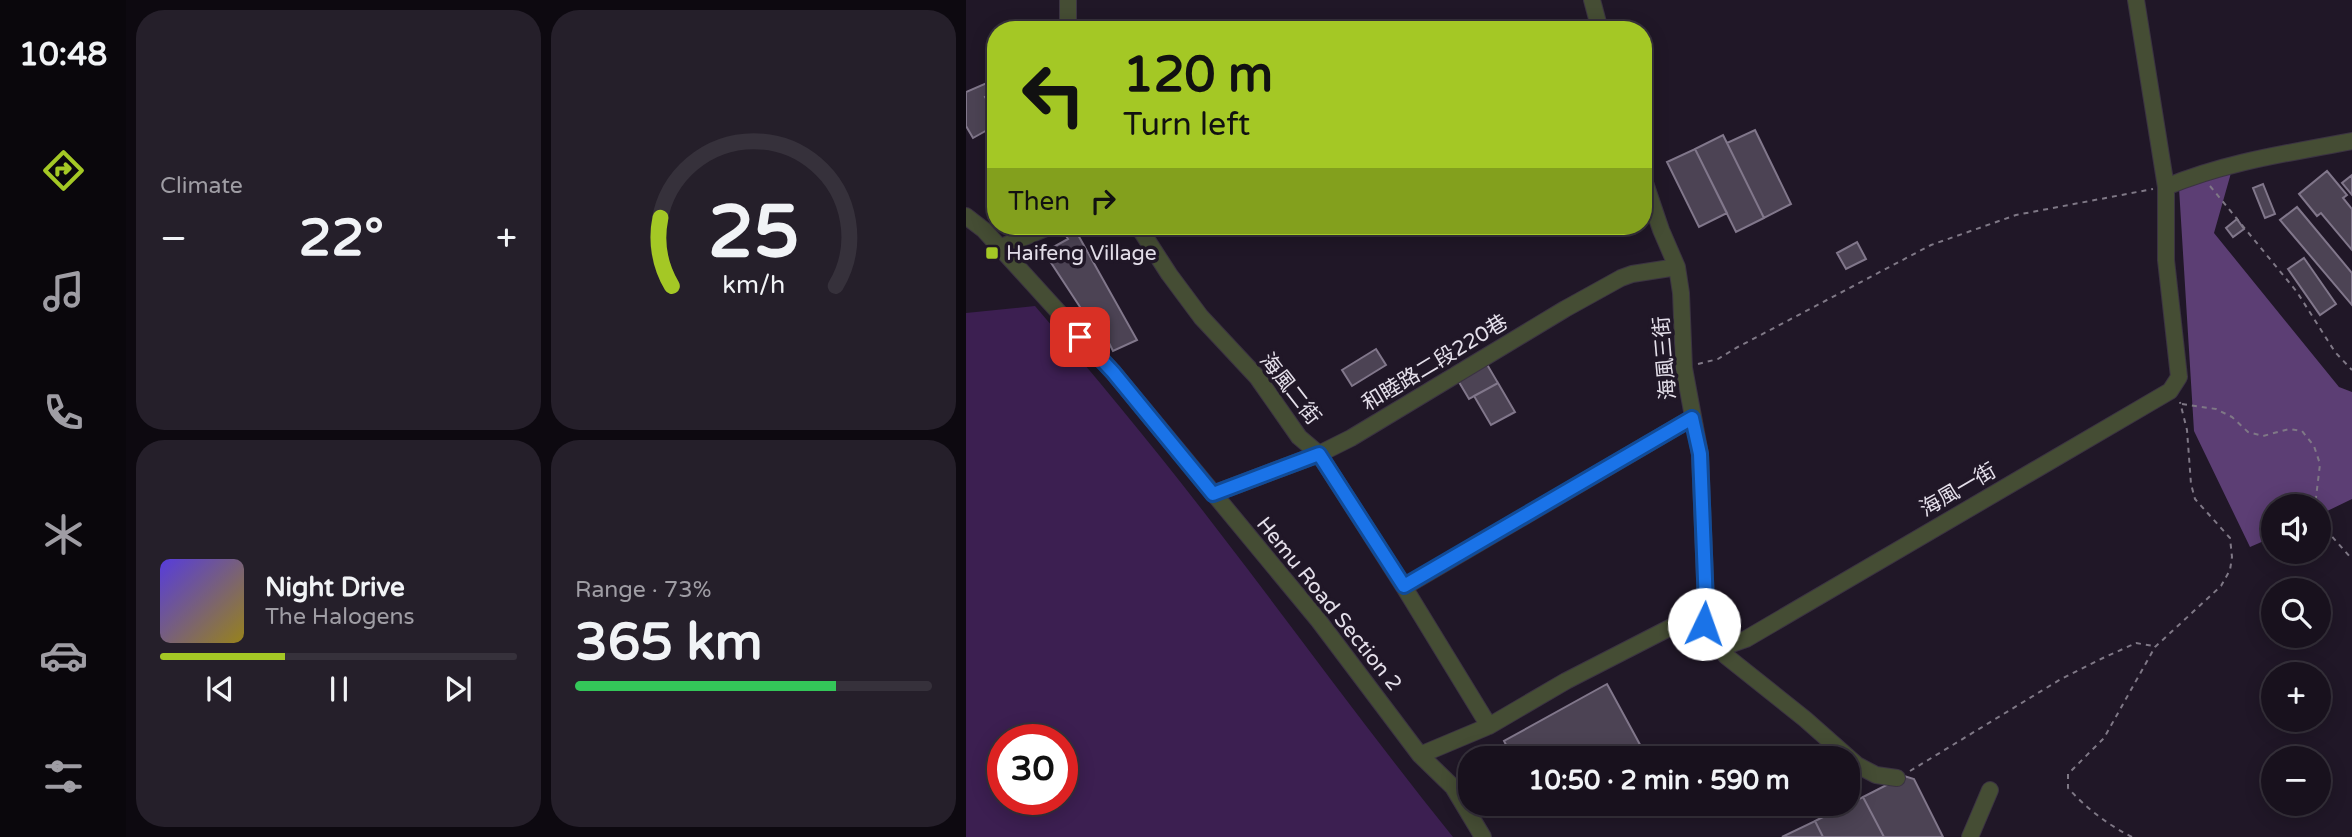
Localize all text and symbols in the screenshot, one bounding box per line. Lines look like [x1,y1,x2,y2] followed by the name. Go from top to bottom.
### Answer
[19,36,107,74] text: 10:48
[1123,46,1273,105] text: 120 m
[1008,49,1099,140] icon: left
[1123,106,1250,144] text: Turn left
[39,146,88,195] icon: directions
[160,172,243,200] text: Climate
[1084,182,1122,220] icon: right
[1008,186,1070,217] text: Then
[708,189,799,277] text: 25
[299,207,384,270] text: 22°
[160,216,187,262] text: −
[496,216,517,262] text: +
[1006,241,1157,266] place label: Haifeng Village
[984,245,1000,261] marker: Haifeng Village
[39,267,88,316] icon: music
[722,270,785,300] text: km/h
[1050,307,1110,367] pin
[1358,310,1512,416] street label: 和睦路二段220巷
[1649,315,1681,401] street label: 海風三街
[1061,318,1099,356] icon: arrive
[1254,348,1326,430] street label: 海風二街
[39,388,88,437] icon: phone
[1915,458,2001,522] street label: 海風一街
[2261,494,2331,816] map controls
[2261,494,2331,564] button: sound
[39,510,88,559] icon: climate
[1251,512,1407,696] street label: Hemu Road Section 2
[265,572,405,603] text: Night Drive
[575,576,711,604] text: Range · 73%
[2261,578,2331,648] button: search
[1667,587,1741,661] position arrow
[265,603,414,631] text: The Halogens
[575,611,763,674] text: 365 km
[39,631,88,680] icon: car
[2261,662,2331,732] button: +
[201,670,239,708] icon: previous
[320,670,358,708] icon: pause
[439,670,477,708] icon: next
[987,724,1078,815] speed limit sign: 30
[2261,746,2331,816] button: −
[39,752,88,801] icon: filters
[1528,765,1790,796] text: 10:50 · 2 min · 590 m

